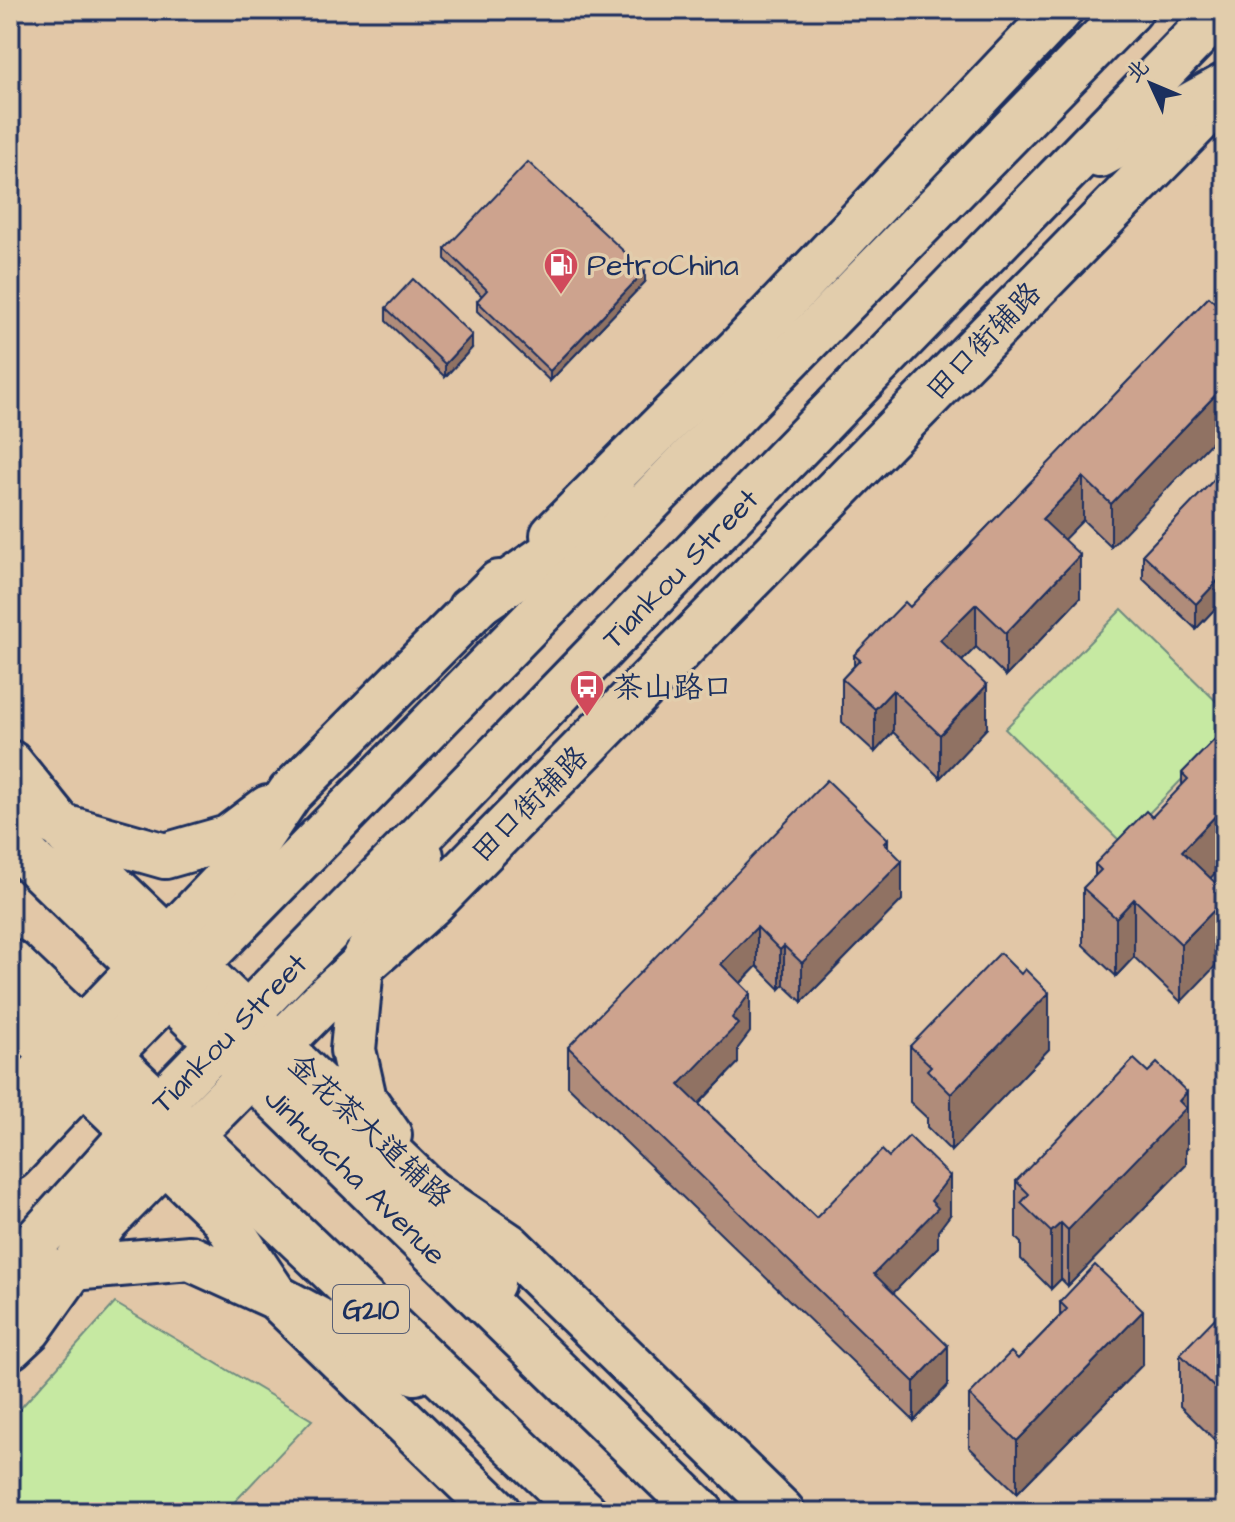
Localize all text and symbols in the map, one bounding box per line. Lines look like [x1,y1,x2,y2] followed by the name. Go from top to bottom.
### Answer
[1111,44,1191,124] north arrow
[1119,52,1156,90] text: 北
[587,245,739,287] place label: PetroChina
[542,246,580,296] fuel station icon: PetroChina
[917,273,1051,410] street label: 田口街辅路
[593,480,768,658] street label: Tiankou Street
[613,667,733,709] place label: 茶山路口
[568,668,606,718] bus stop icon: 茶山路口
[462,737,598,873] street label: 田口街辅路
[142,944,317,1123] street label: Tiankou Street
[278,1044,460,1218] street label: 金花茶大道辅路
[254,1078,455,1275] street label: Jinhuacha Avenue
[333,1285,409,1333] road number: G210

